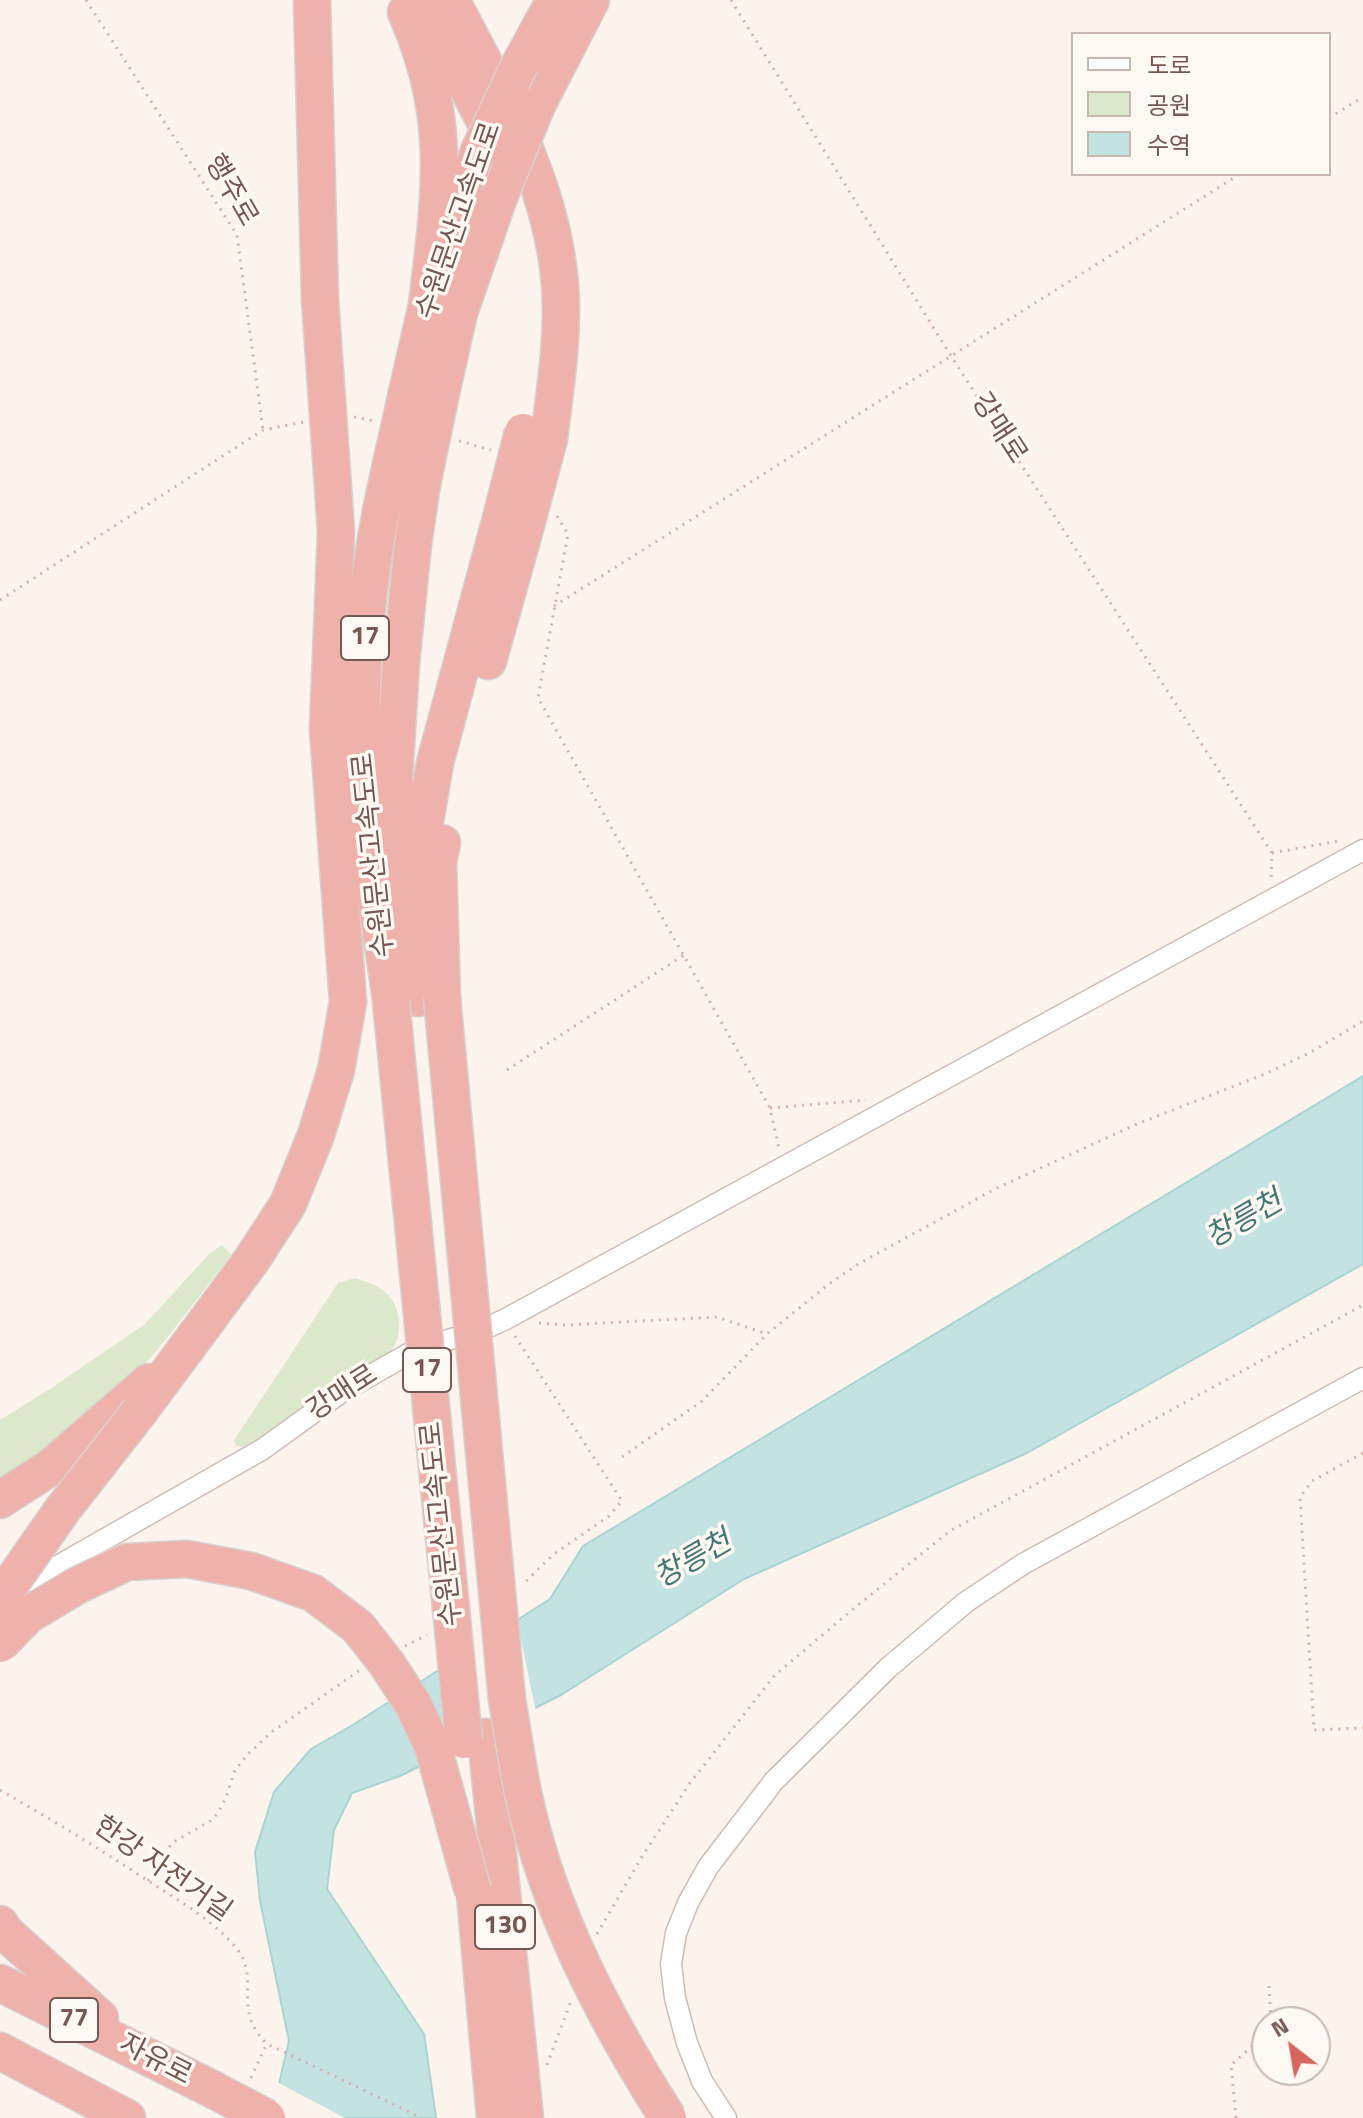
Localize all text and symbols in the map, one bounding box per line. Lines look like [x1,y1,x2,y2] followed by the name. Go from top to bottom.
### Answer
[1071,32,1331,176] legend
[1147,47,1191,83] text: 도로
[1147,87,1191,123] text: 공원
[411,118,509,324] street label: 수원문산고속도로
[1147,127,1191,163] text: 수역
[196,149,264,233] street label: 행주로
[963,387,1033,471] street label: 강매로
[341,616,389,660] road number: 17
[348,751,402,959] street label: 수원문산고속도로
[1200,1185,1290,1257] water label: 창릉천
[403,1348,451,1392] road number: 17
[301,1359,385,1429] street label: 강매로
[416,1420,470,1628] street label: 수원문산고속도로
[649,1525,739,1597] water label: 창릉천
[87,1810,237,1930] street label: 한강 자전거길
[475,1905,535,1949] road number: 130
[50,1998,98,2042] road number: 77
[1251,2006,1331,2086] north arrow
[1264,2009,1295,2046] text: N
[113,2028,197,2094] street label: 자유로

